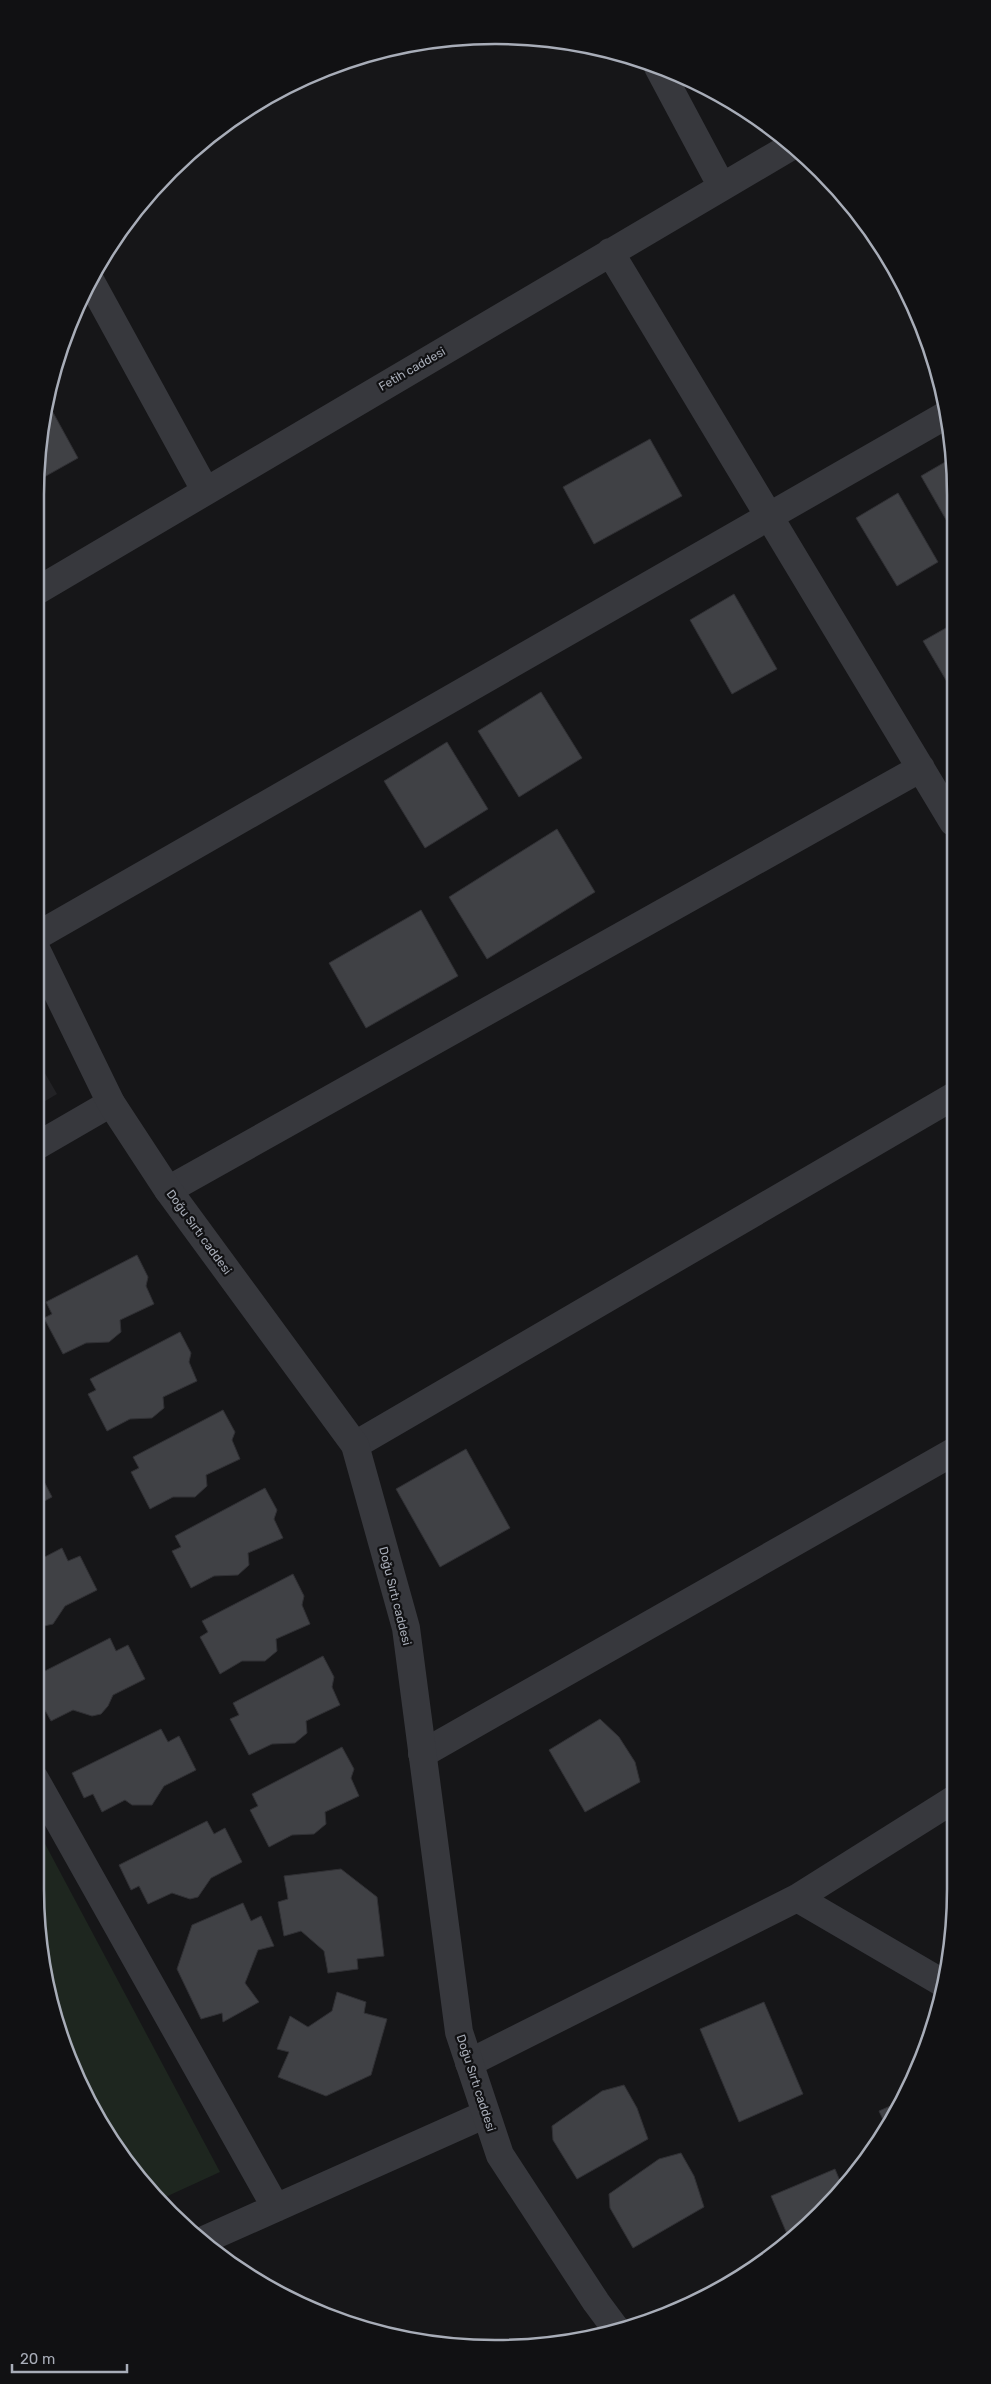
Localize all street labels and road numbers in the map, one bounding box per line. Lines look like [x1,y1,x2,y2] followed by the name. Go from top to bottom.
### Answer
[376,344,448,394] street label: Fetih caddesi
[164,1187,234,1277] street label: Doğu Sırtı caddesi
[376,1545,414,1647] street label: Doğu Sırtı caddesi
[454,2033,498,2133] street label: Doğu Sırtı caddesi

